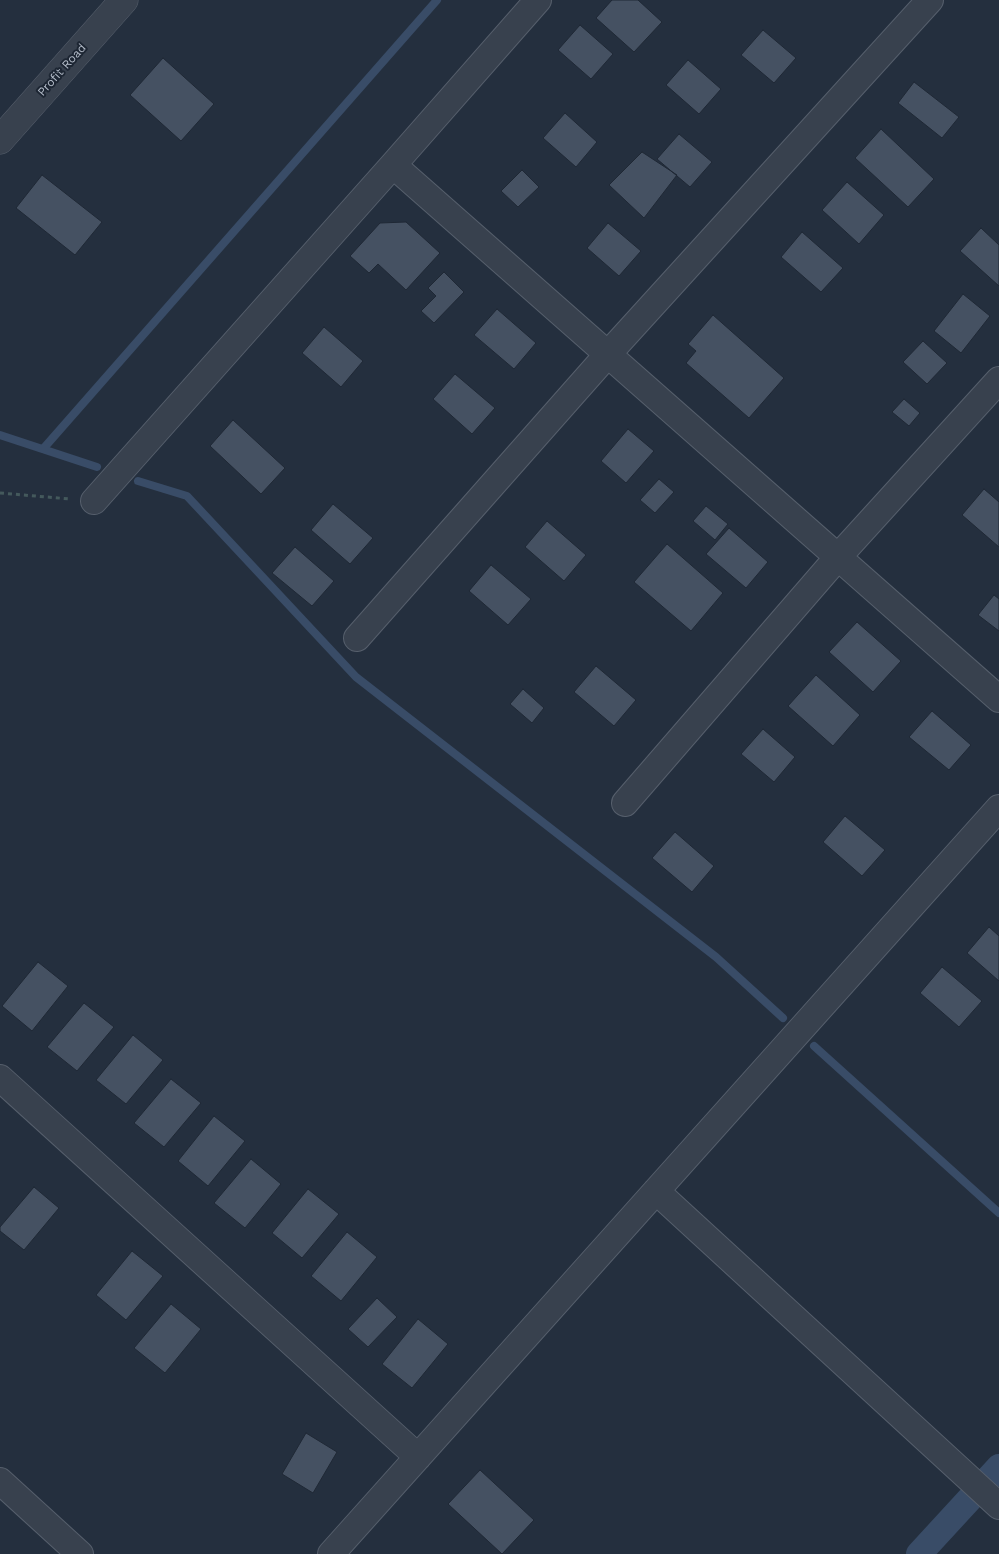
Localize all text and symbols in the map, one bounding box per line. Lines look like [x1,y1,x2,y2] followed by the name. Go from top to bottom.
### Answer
[35,41,89,99] street label: Profit Road

